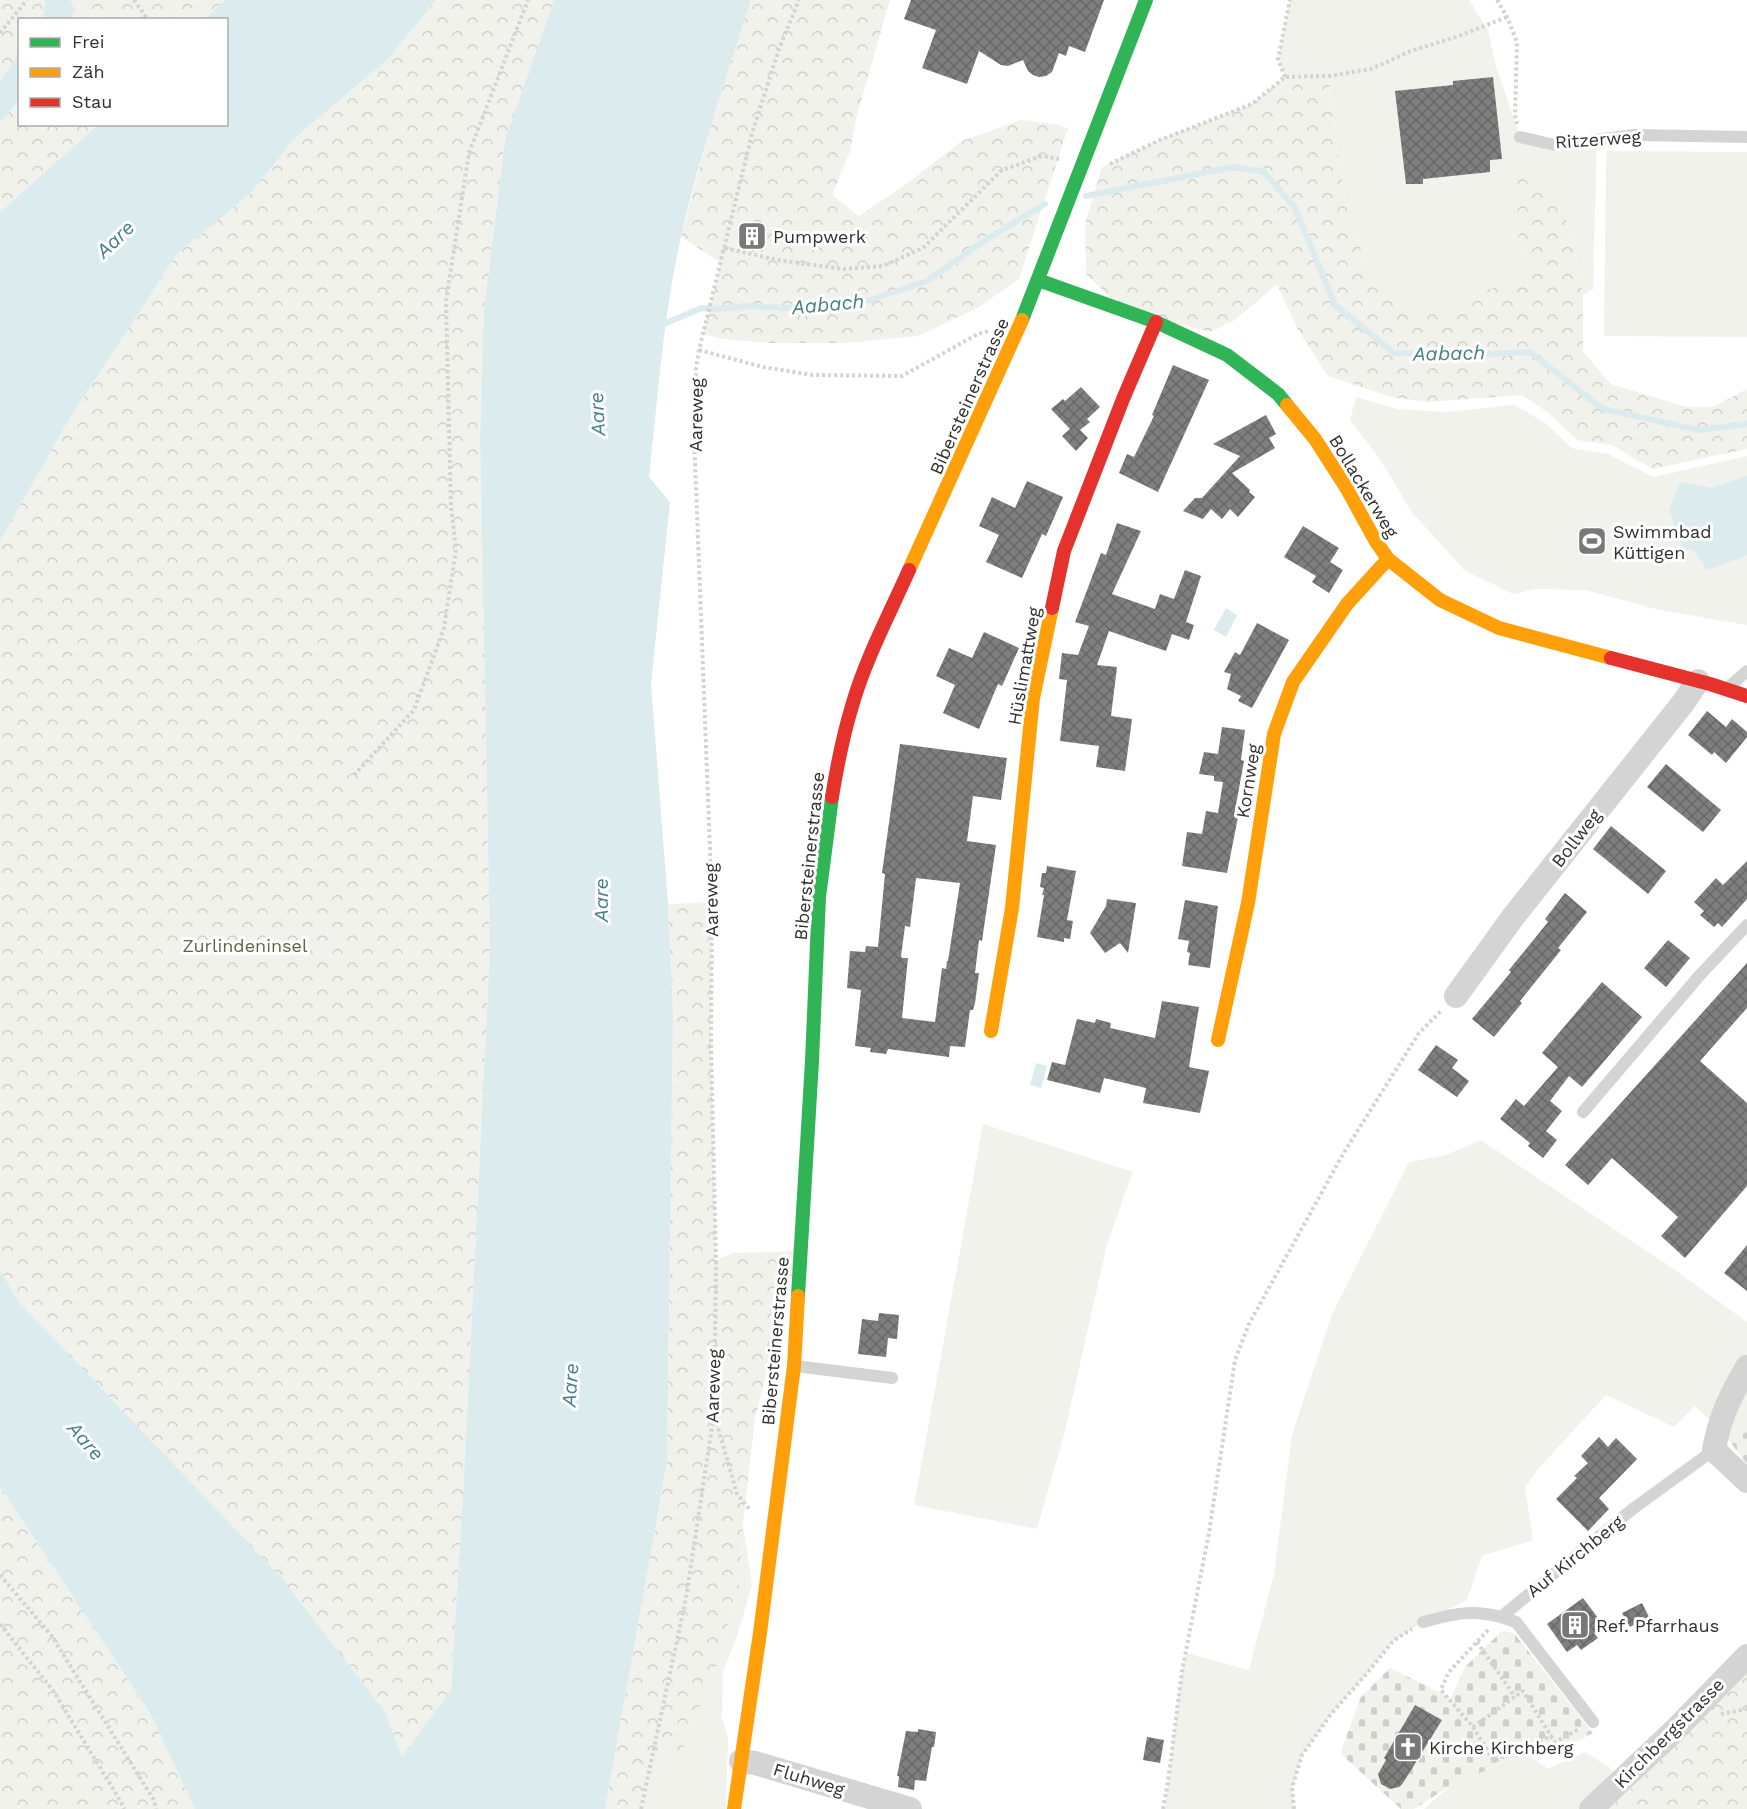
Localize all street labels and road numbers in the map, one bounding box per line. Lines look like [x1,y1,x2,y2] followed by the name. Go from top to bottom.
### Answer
[1554,125,1642,152] street label: Ritzerweg
[925,314,1013,478] street label: Bibersteinerstrasse
[685,377,707,452] street label: Aareweg
[1325,431,1403,542] street label: Bollackerweg
[1003,605,1045,727] street label: Hüslimattweg
[1232,742,1264,820] street label: Kornweg
[790,771,828,941] street label: Bibersteinerstrasse
[1547,804,1605,871] street label: Bollweg
[700,862,722,937] street label: Aareweg
[757,1256,793,1426] street label: Bibersteinerstrasse
[701,1348,725,1423] street label: Aareweg
[1522,1510,1628,1601] street label: Auf Kirchberg
[1610,1674,1728,1792] street label: Kirchbergstrasse
[771,1758,848,1800] street label: Fluhweg

